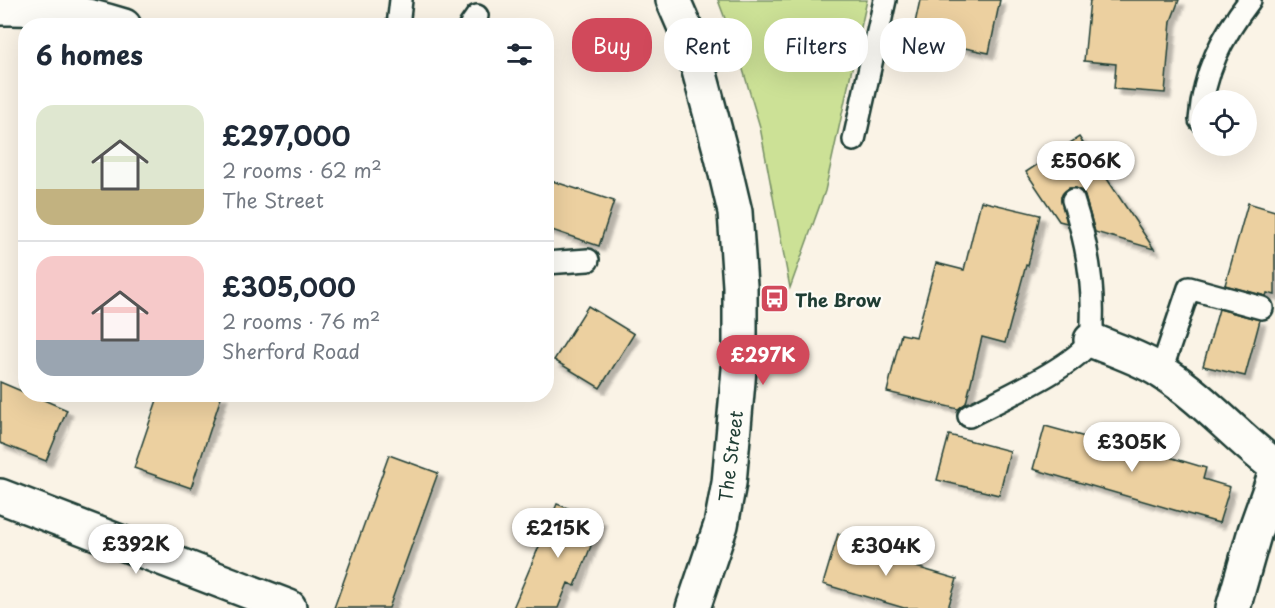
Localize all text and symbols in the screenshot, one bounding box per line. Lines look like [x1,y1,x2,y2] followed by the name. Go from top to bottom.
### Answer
[572,18,652,72] chip: Buy
[664,18,752,72] chip: Rent
[764,18,868,72] chip: Filters
[880,18,966,72] chip: New
[36,35,143,74] text: 6 homes
[503,38,536,71] icon: filters
[1191,90,1257,156] map controls
[1191,90,1257,156] button: locate
[222,116,350,155] text: £297,000
[84,129,156,201] icon: home
[1044,141,1128,192] pin: £506K
[1051,145,1121,175] text: £506K
[222,155,382,185] text: 2 rooms · 62 m²
[222,185,324,215] text: The Street
[222,267,356,306] text: £305,000
[84,280,156,352] icon: home
[758,283,790,315] bus stop icon: The Brow
[795,286,881,313] place label: The Brow
[222,306,380,336] text: 2 rooms · 76 m²
[721,335,805,386] pin: £297K
[222,336,360,366] text: Sherford Road
[730,339,796,369] text: £297K
[711,409,749,503] street label: The Street
[1090,422,1174,473] pin: £305K
[1097,426,1167,456] text: £305K
[516,508,600,559] pin: £215K
[526,512,590,542] text: £215K
[94,524,178,575] pin: £392K
[844,526,928,577] pin: £304K
[102,528,170,558] text: £392K
[851,530,921,560] text: £304K

